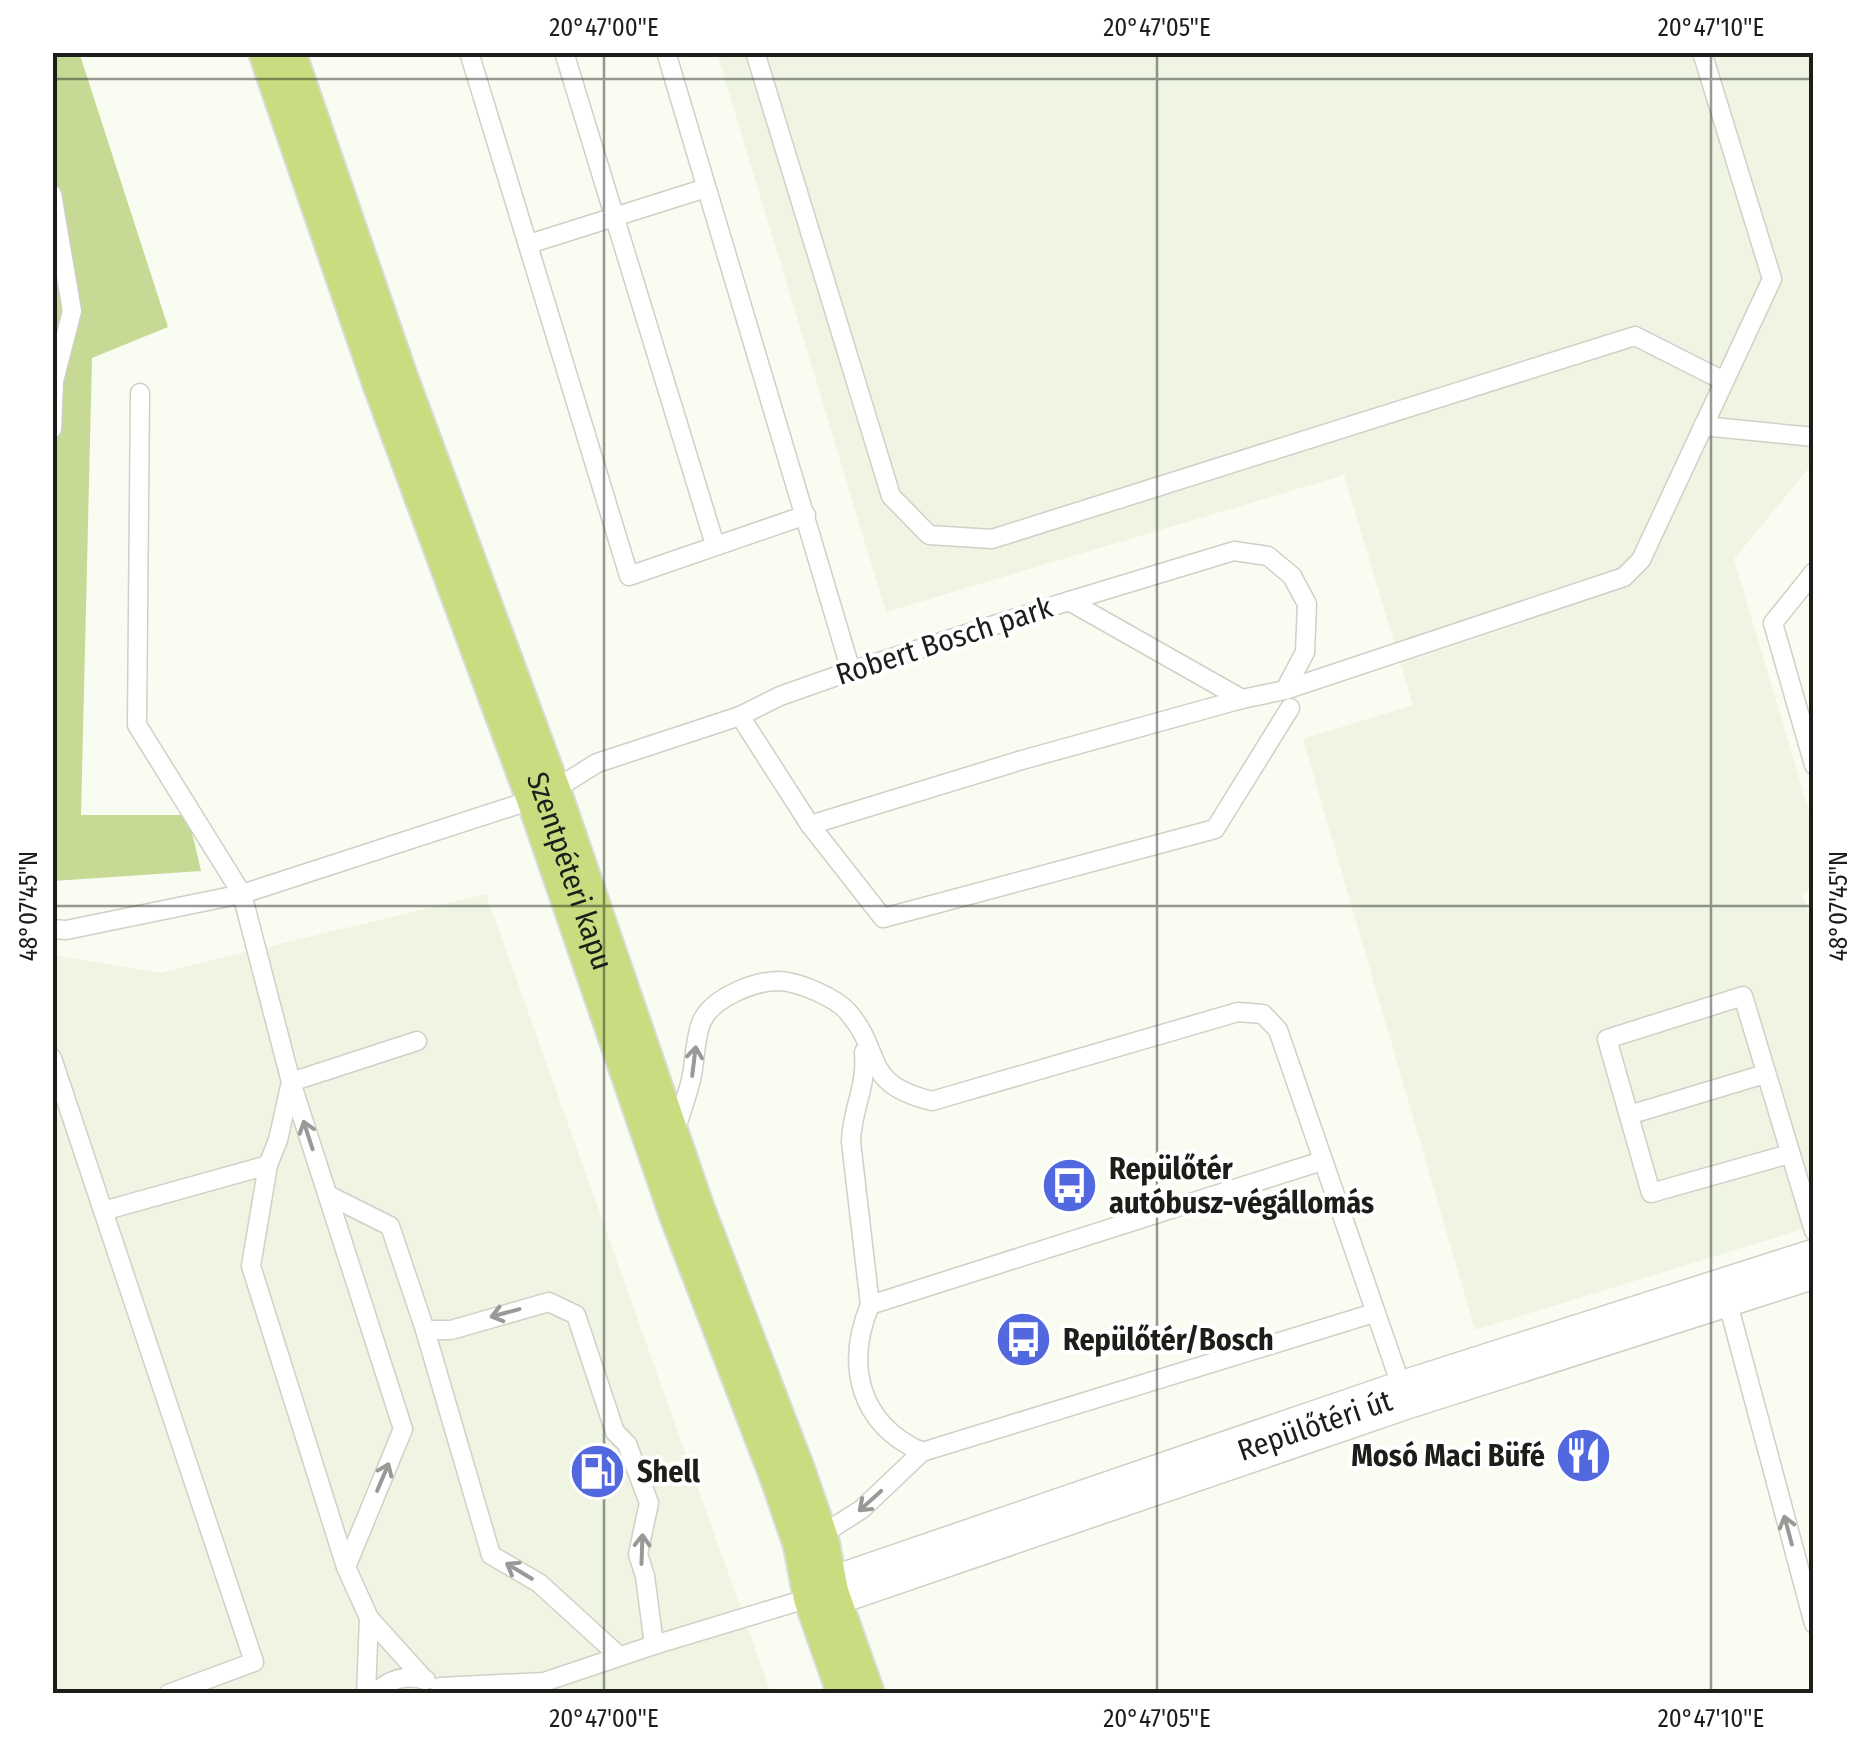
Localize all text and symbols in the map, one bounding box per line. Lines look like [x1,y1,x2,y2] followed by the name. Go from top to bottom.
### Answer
[549,13,659,43] text: 20°47'00"E
[1103,13,1211,43] text: 20°47'05"E
[1658,13,1764,43] text: 20°47'10"E
[831,589,1057,693] street label: Robert Bosch park
[519,767,620,975] street label: Szentpéteri kapu
[14,851,44,961] text: 48°07'45"N
[1824,851,1854,961] text: 48°07'45"N
[685,1045,704,1077] one-way arrow
[298,1120,316,1152] one-way arrow
[1109,1151,1374,1221] place label: Repülőtér autóbusz-végállomás
[1040,1156,1100,1216] bus stop icon: Repülőtér autóbusz-végállomás
[490,1305,521,1324] one-way arrow
[994,1310,1054,1370] bus stop icon: Repülőtér/Bosch
[1063,1322,1274,1358] place label: Repülőtér/Bosch
[1233,1382,1397,1469] street label: Repülőtéri út
[1554,1426,1614,1486] restaurant icon: Mosó Maci Büfé
[1351,1438,1545,1474] place label: Mosó Maci Büfé
[568,1442,628,1502] fuel station icon: Shell
[637,1454,701,1490] place label: Shell
[376,1462,394,1492] one-way arrow
[858,1489,883,1512] one-way arrow
[1778,1515,1797,1546] one-way arrow
[632,1533,651,1566] one-way arrow
[505,1561,534,1581] one-way arrow
[549,1704,659,1734] text: 20°47'00"E
[1103,1704,1211,1734] text: 20°47'05"E
[1658,1704,1764,1734] text: 20°47'10"E

